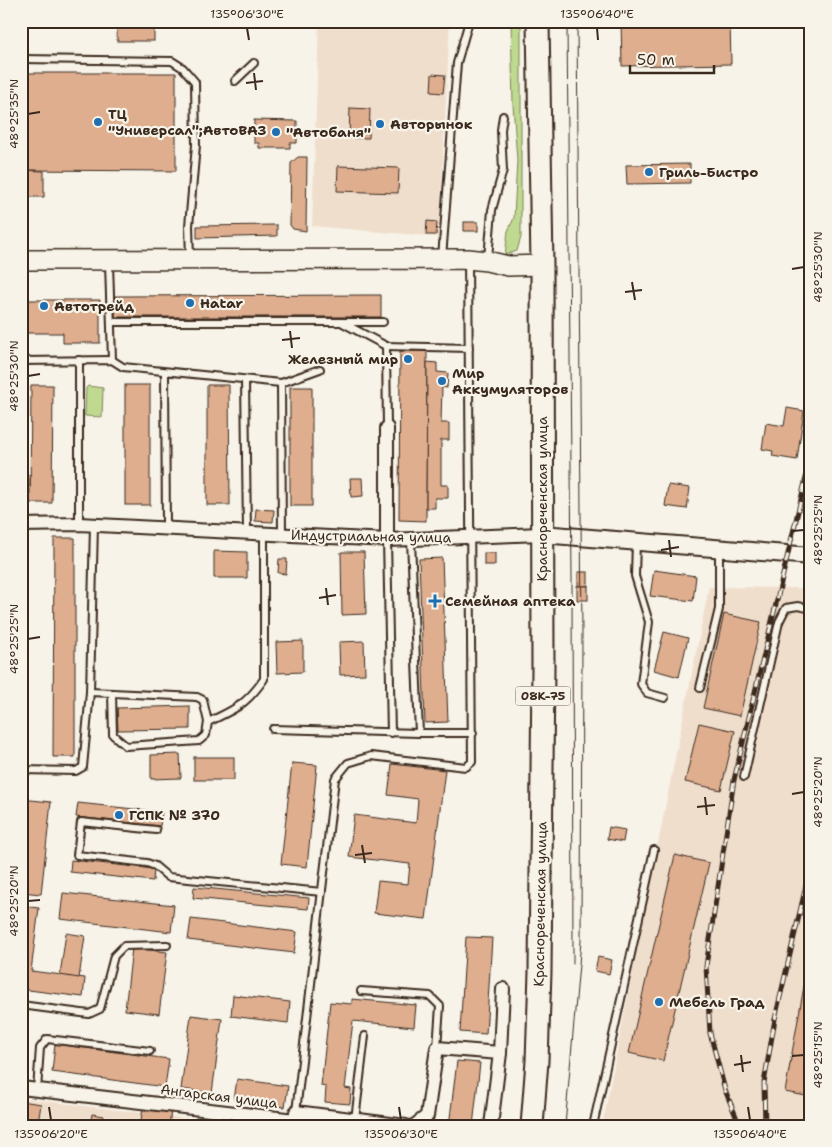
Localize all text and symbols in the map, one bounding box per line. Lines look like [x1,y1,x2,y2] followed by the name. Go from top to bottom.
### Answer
[210,6,284,22] text: 135°06'30"E
[560,6,634,22] text: 135°06'40"E
[630,42,713,74] scale bar
[637,50,675,70] text: 50 m
[6,79,22,149] text: 48°25'35"N
[108,105,267,139] place label: ТЦ "Универсал";АвтоВАЗ
[390,115,473,133] place label: Авторынок
[92,116,104,128] marker: ТЦ "Универсал";АвтоВАЗ
[374,118,386,130] marker: Авторынок
[286,123,371,141] place label: "Автобаня"
[270,126,282,138] marker: "Автобаня"
[659,163,758,181] place label: Гриль-Бистро
[643,166,655,178] marker: Гриль-Бистро
[810,231,826,303] text: 48°25'30"N
[200,294,244,312] place label: Hatar
[54,297,134,315] place label: Автотрейд
[184,297,196,309] marker: Hatar
[38,300,50,312] marker: Автотрейд
[6,340,22,412] text: 48°25'30"N
[288,350,398,368] place label: Железный мир
[402,353,414,365] marker: Железный мир
[452,364,568,398] place label: Мир Аккумуляторов
[436,375,448,387] marker: Мир Аккумуляторов
[533,416,551,582] street label: Краснореченская улица
[810,495,826,565] text: 48°25'25"N
[291,526,452,546] street label: Индустриальная улица
[445,592,576,610] place label: Семейная аптека
[429,595,441,607] marker: Семейная аптека
[6,604,22,674] text: 48°25'25"N
[516,686,570,706] road number: 08К-75
[810,756,826,828] text: 48°25'20"N
[129,806,220,824] place label: ГСПК № 370
[113,809,125,821] marker: ГСПК № 370
[530,821,550,987] street label: Краснореченская улица
[6,865,22,937] text: 48°25'20"N
[669,993,765,1011] place label: Мебель Град
[653,996,665,1008] marker: Мебель Град
[810,1021,826,1089] text: 48°25'15"N
[159,1080,279,1112] street label: Ангарская улица
[14,1126,88,1142] text: 135°06'20"E
[364,1126,438,1142] text: 135°06'30"E
[713,1126,787,1142] text: 135°06'40"E

